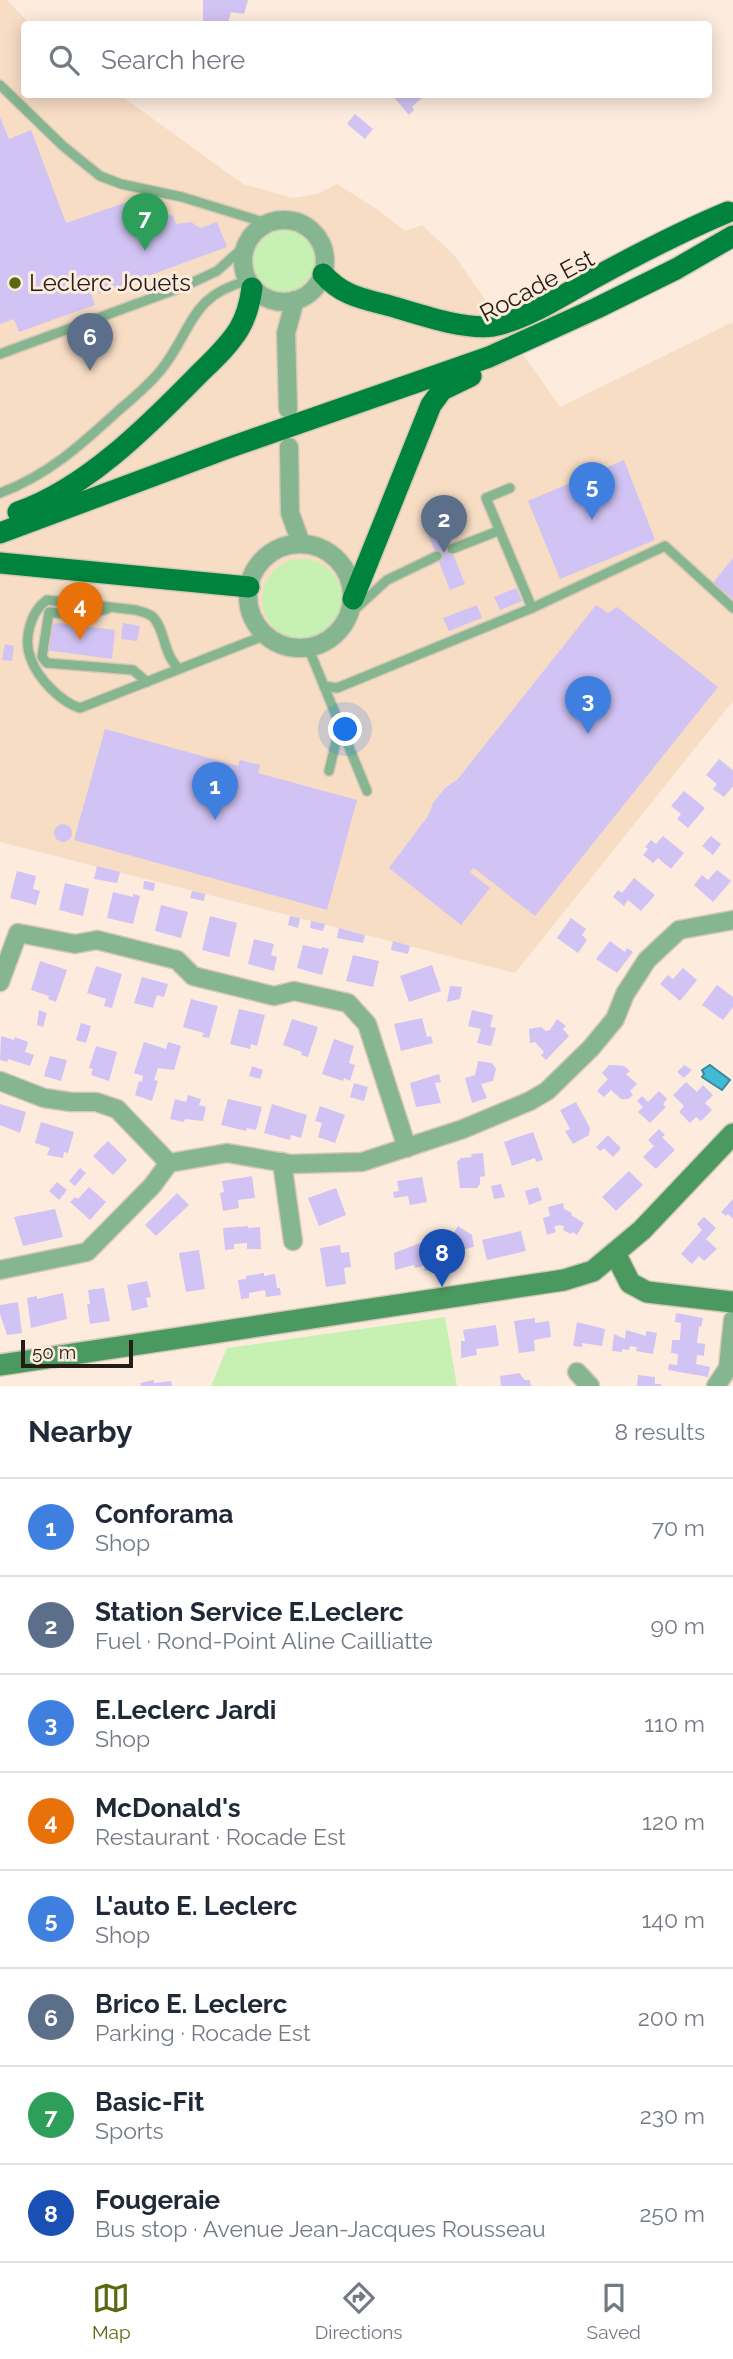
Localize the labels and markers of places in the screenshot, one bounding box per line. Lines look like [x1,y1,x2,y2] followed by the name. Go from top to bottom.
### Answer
[122,193,168,251] pin: 7
[29,268,191,297] place label: Leclerc Jouets
[7,275,23,291] marker: Leclerc Jouets
[67,313,113,371] pin: 6
[569,462,615,520] pin: 5
[421,495,467,553] pin: 2
[57,582,103,640] pin: 4
[565,676,611,734] pin: 3
[192,762,238,820] pin: 1
[419,1229,465,1287] pin: 8

